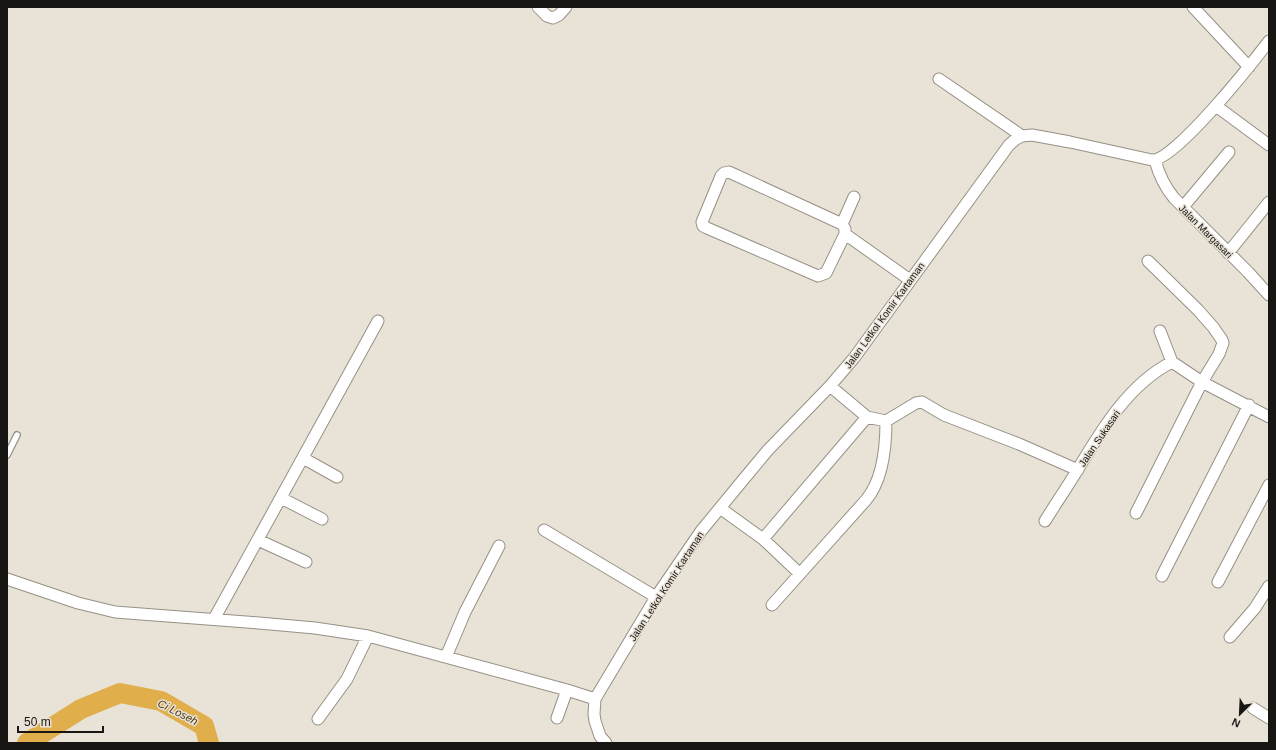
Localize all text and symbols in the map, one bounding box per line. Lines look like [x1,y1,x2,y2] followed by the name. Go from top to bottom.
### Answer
[1177,202,1235,260] street label: Jalan Margasari
[842,260,927,370] street label: Jalan Letkol Komir Kartaman
[1077,408,1122,469] street label: Jalan Sukasari
[627,529,706,643] street label: Jalan Letkol Komir Kartaman
[1220,694,1260,734] north arrow
[156,697,200,727] water label: Ci Loseh
[18,708,103,734] scale bar
[24,715,51,729] text: 50 m
[1230,716,1242,730] text: N

